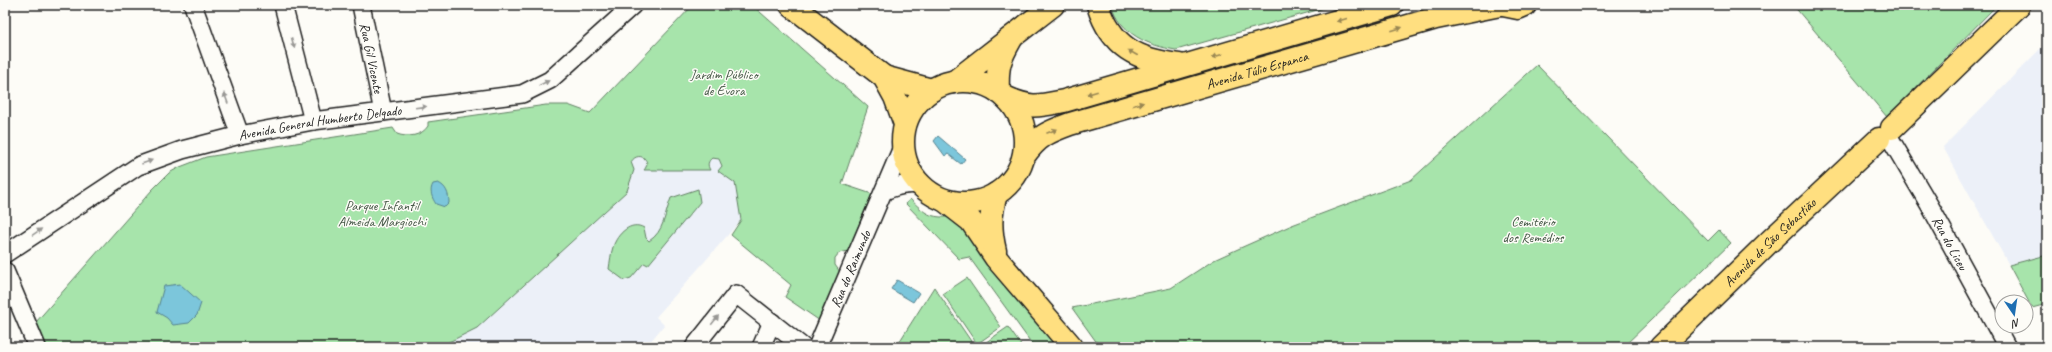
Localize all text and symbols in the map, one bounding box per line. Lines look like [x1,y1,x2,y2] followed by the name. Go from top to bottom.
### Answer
[1335,17,1347,23] one-way arrow
[356,21,387,96] street label: Rua Gil Vicente
[1391,26,1403,32] one-way arrow
[290,37,296,49] one-way arrow
[1204,47,1311,93] street label: Avenida Túlio Espanca
[1127,49,1139,56] one-way arrow
[1210,53,1222,59] one-way arrow
[689,66,760,99] park label: Jardim Público de Évora
[538,80,549,86] one-way arrow
[1086,90,1098,96] one-way arrow
[223,92,229,104] one-way arrow
[1132,101,1144,107] one-way arrow
[237,102,403,144] street label: Avenida General Humberto Delgado
[415,104,427,110] one-way arrow
[1047,127,1059,133] one-way arrow
[141,159,153,165] one-way arrow
[1720,194,1820,290] street label: Avenida de São Sebastião
[338,197,428,230] park label: Parque Infantil Almeida Margiochi
[1503,213,1565,246] park label: Cemitério dos Remédios
[1928,214,1972,274] street label: Rua do Liceu
[827,227,875,310] street label: Rua do Raimundo
[32,229,43,236] one-way arrow
[1994,294,2034,334] north arrow
[710,315,719,326] one-way arrow
[2009,316,2021,332] text: N

